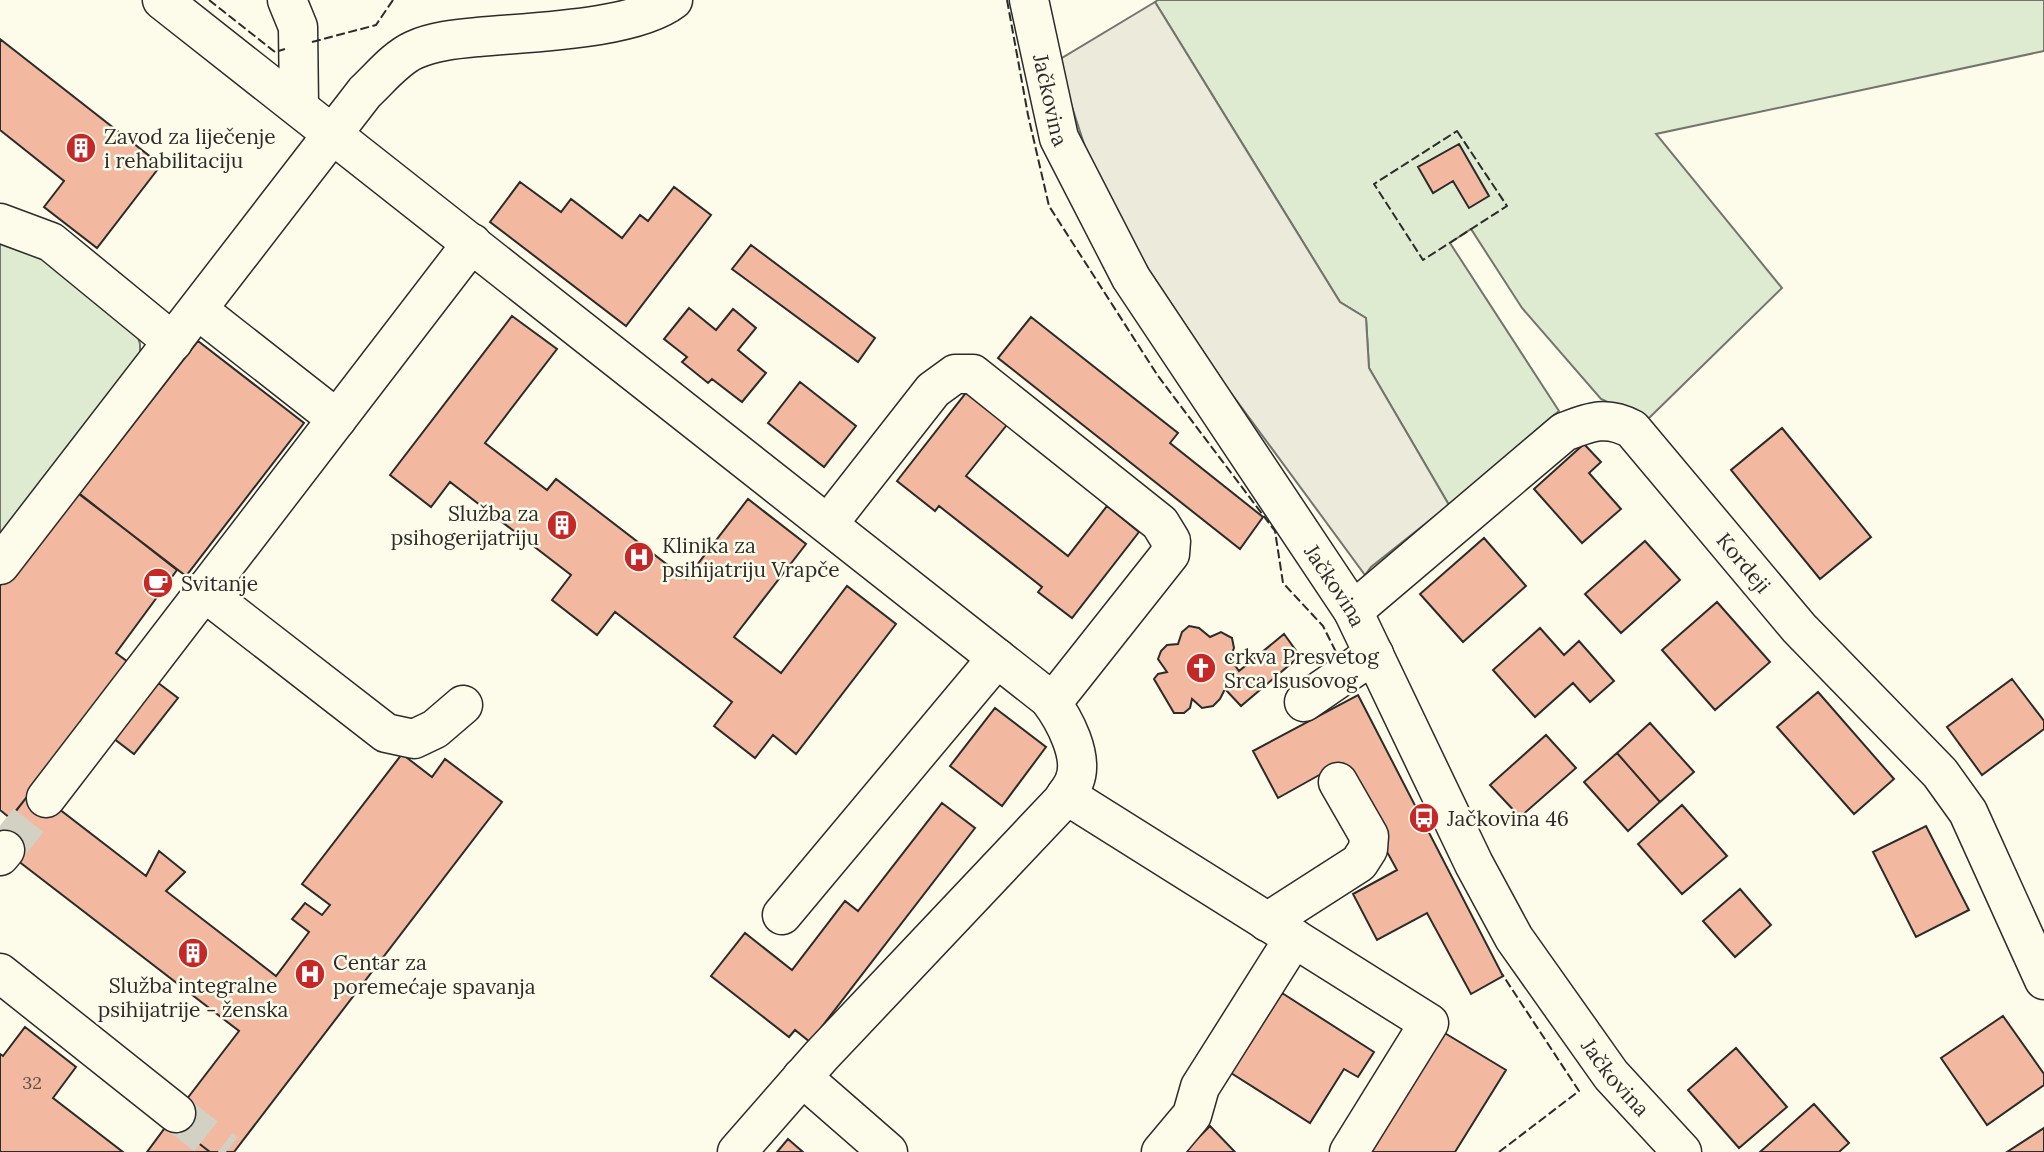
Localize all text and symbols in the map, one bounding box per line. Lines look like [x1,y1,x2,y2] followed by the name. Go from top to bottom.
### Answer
[1027,50,1074,151] street label: Jačkovina
[104,123,276,174] place label: Zavod za liječenje i rehabilitaciju
[64,131,98,165] building icon: Zavod za liječenje i rehabilitaciju
[391,500,539,551] place label: Služba za psihogerijatriju
[545,508,579,542] building icon: Služba za psihogerijatriju
[1711,527,1777,598] street label: Kordeji
[662,532,840,583] place label: Klinika za psihijatriju Vrapče
[1298,538,1372,631] street label: Jačkovina
[622,540,656,574] hospital icon: Klinika za psihijatriju Vrapče
[141,566,175,600] cafe icon: Svitanje
[181,570,258,597] place label: Svitanje
[1224,643,1379,694] place label: crkva Presvetog Srca Isusovog
[1184,651,1218,685] church icon: crkva Presvetog Srca Isusovog
[1407,801,1441,835] bus stop icon: Jačkovina 46
[1446,805,1569,832] place label: Jačkovina 46
[176,936,210,970] building icon: Služba integralne psihijatrije - ženska
[333,949,536,1000] place label: Centar za poremećaje spavanja
[293,957,327,991] hospital icon: Centar za poremećaje spavanja
[98,972,288,1023] place label: Služba integralne psihijatrije - ženska
[1575,1032,1656,1122] street label: Jačkovina
[22,1071,42,1094] house number: 32

